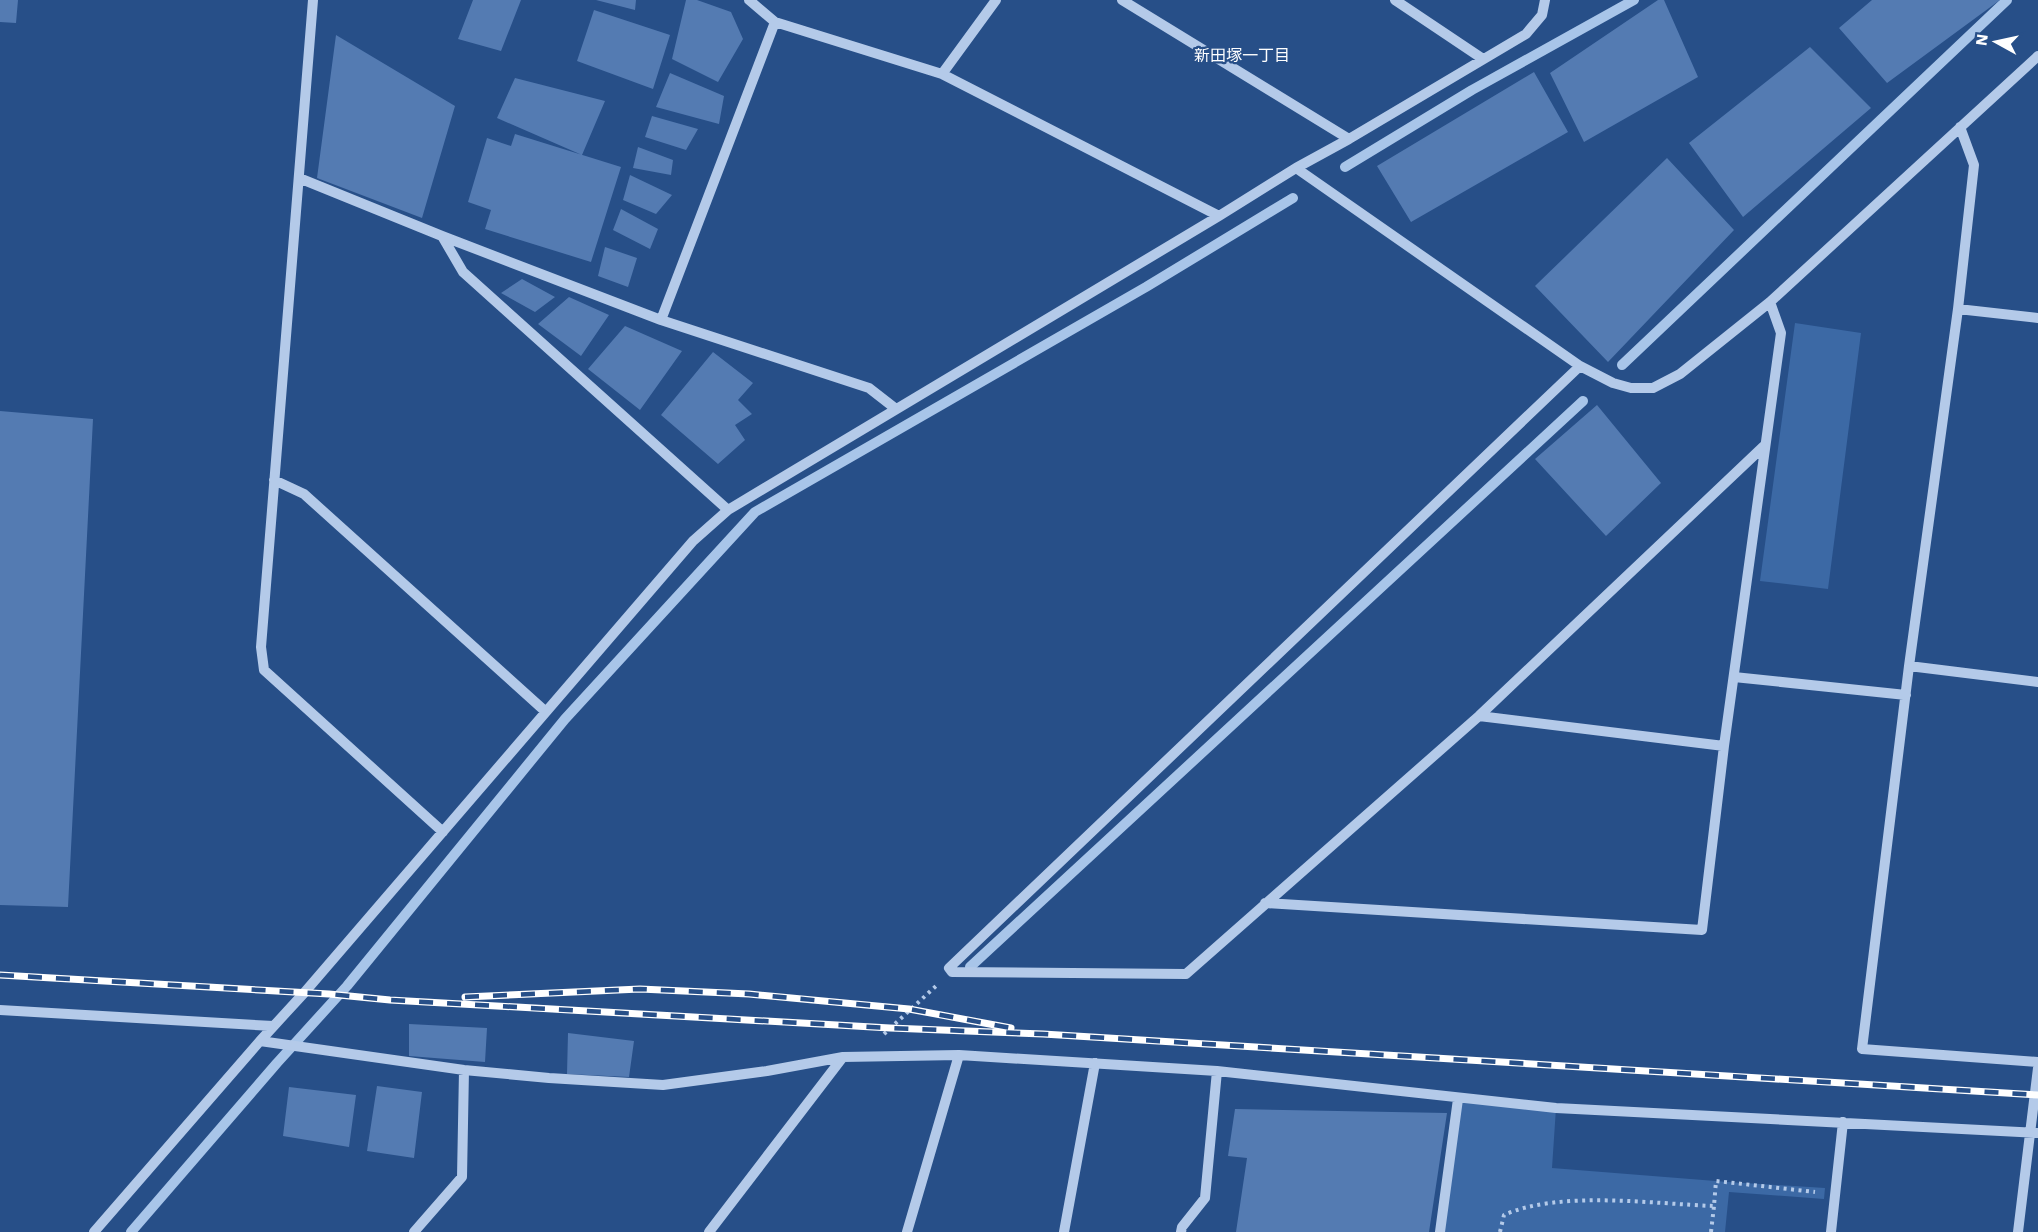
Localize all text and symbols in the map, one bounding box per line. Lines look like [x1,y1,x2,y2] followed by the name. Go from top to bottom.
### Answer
[1966,12,2026,72] north arrow
[1971,33,1992,47] text: N
[1194,46,1290,65] district label: 新田塚一丁目

